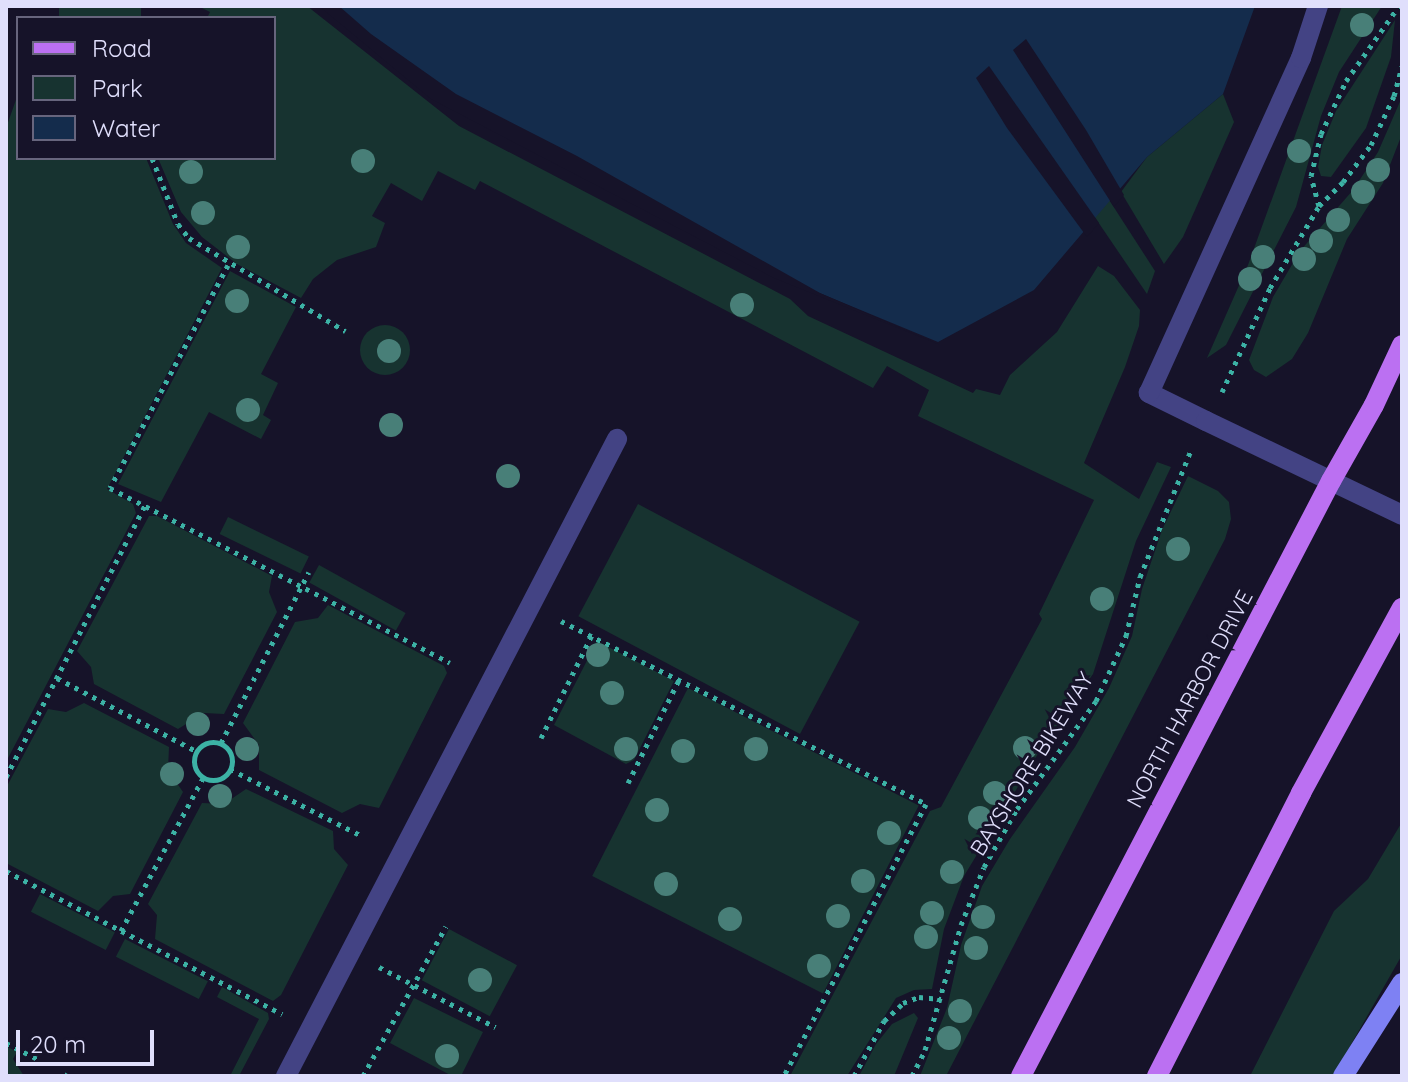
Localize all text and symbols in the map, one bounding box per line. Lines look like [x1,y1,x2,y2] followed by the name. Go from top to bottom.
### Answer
[16,16,276,160] legend
[92,33,152,63] text: Road
[92,73,143,103] text: Park
[92,113,160,143] text: Water
[1121,586,1259,812] street label: NORTH HARBOR DRIVE
[965,667,1099,861] street label: BAYSHORE BIKEWAY
[20,1014,158,1064] scale bar
[30,1029,86,1059] text: 20 m

